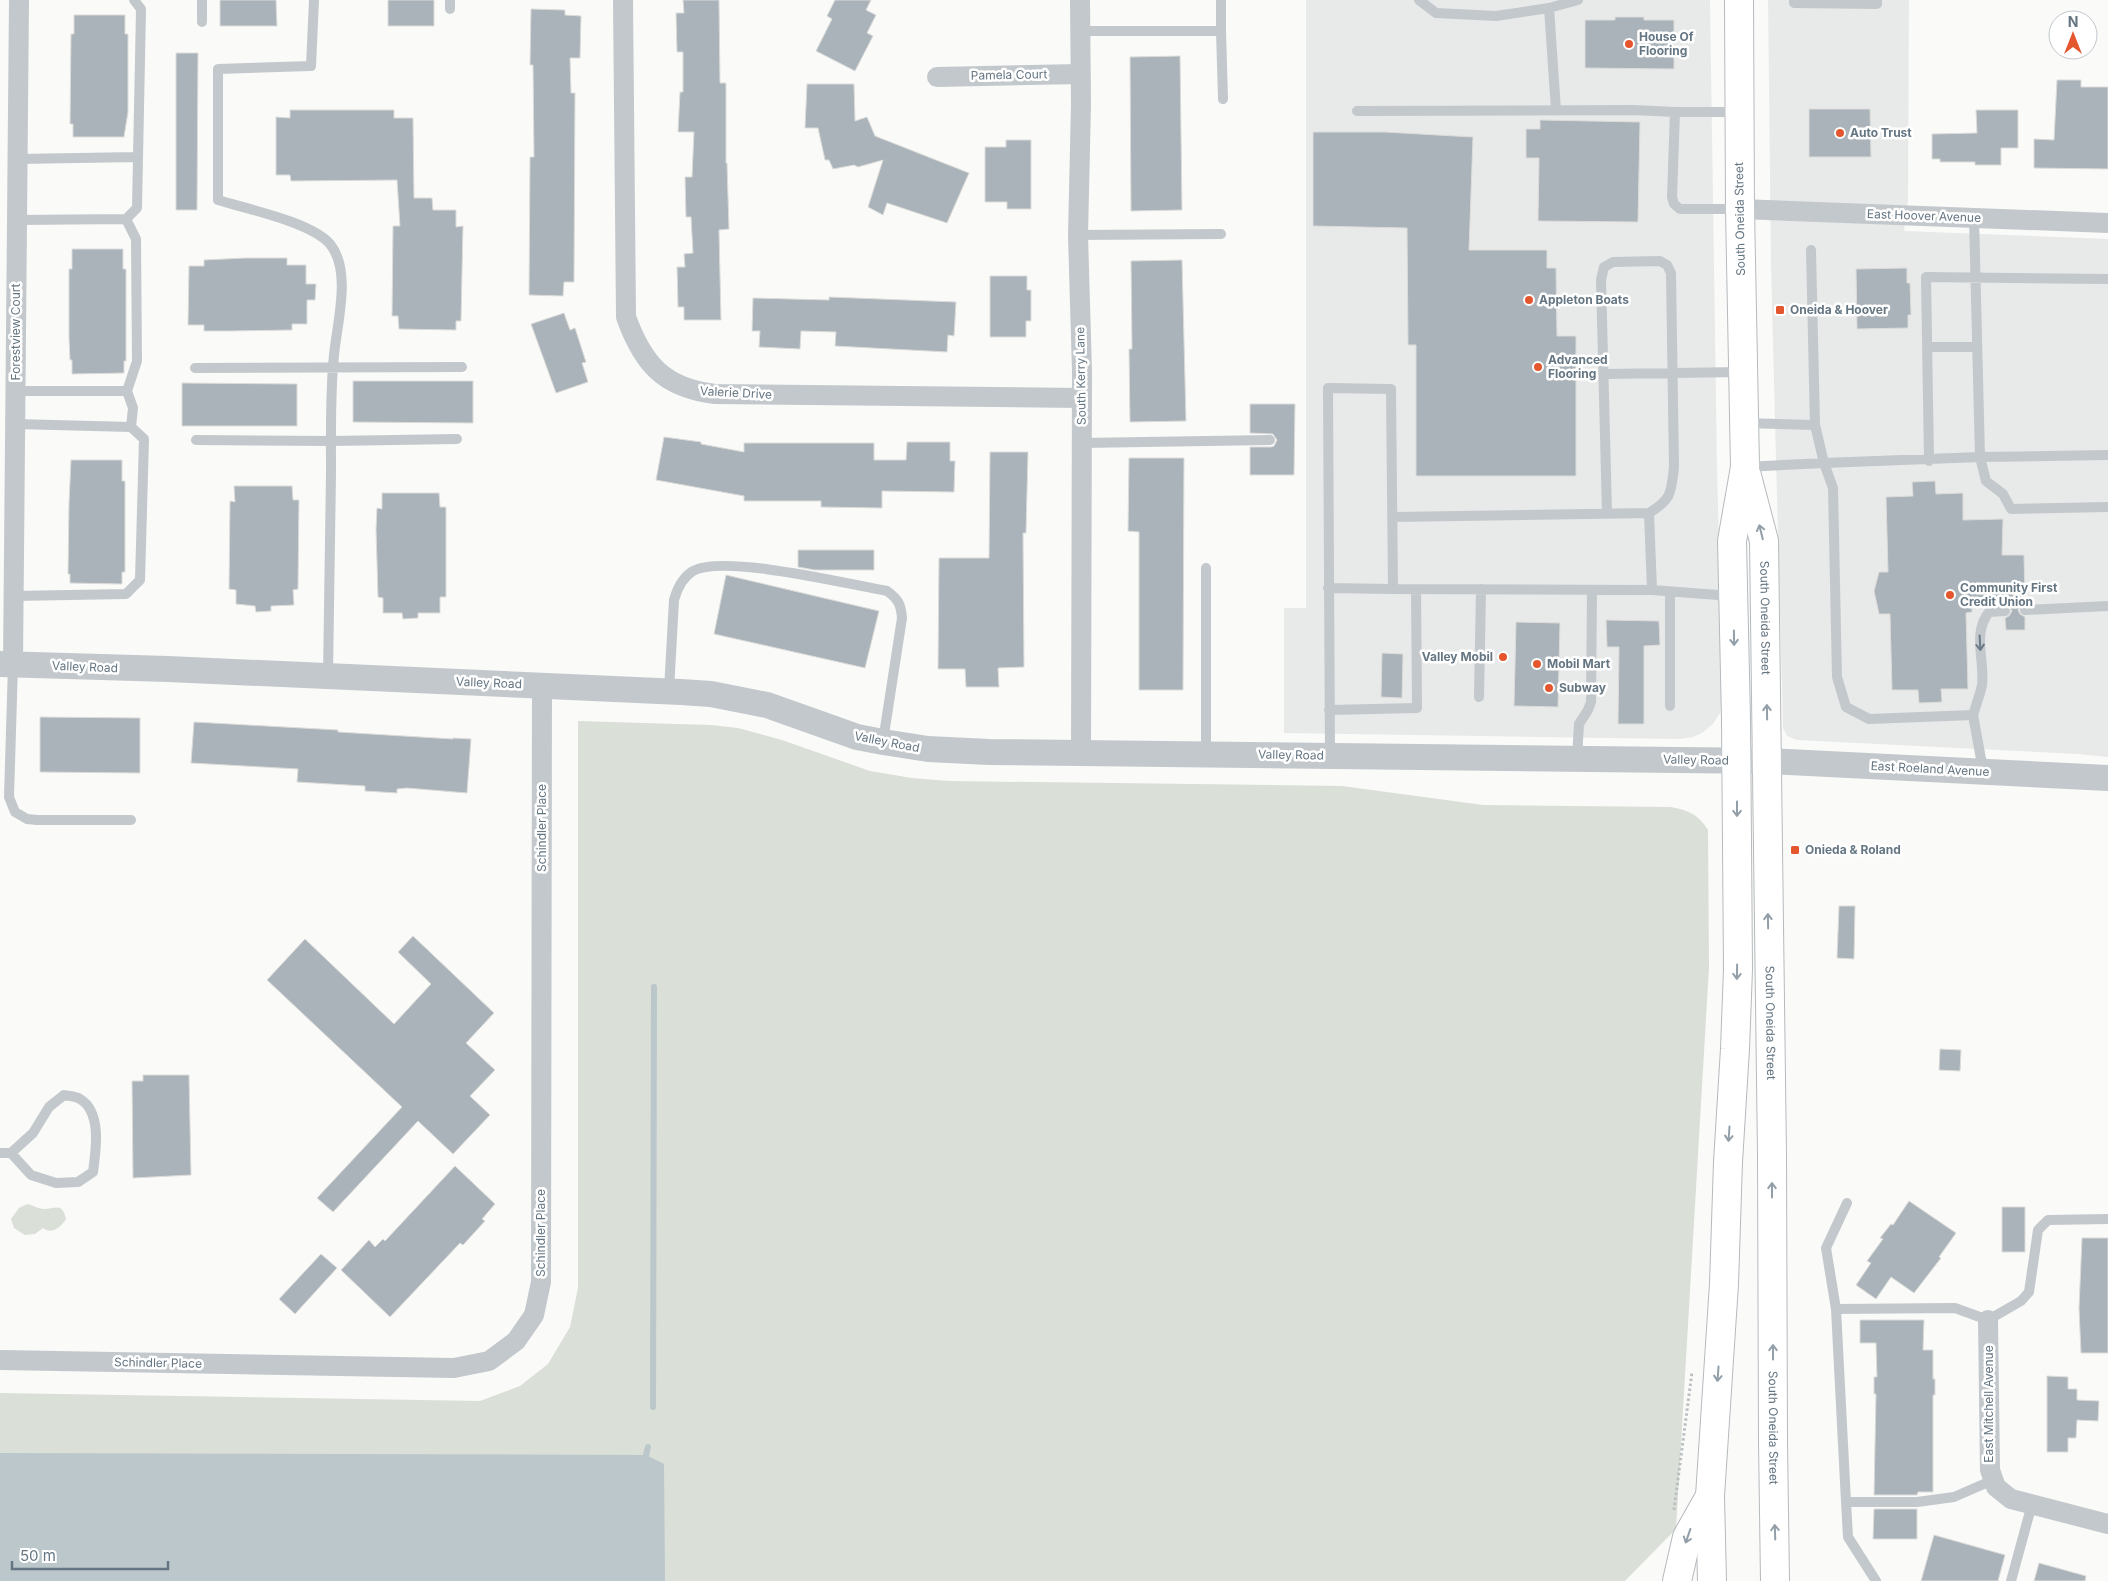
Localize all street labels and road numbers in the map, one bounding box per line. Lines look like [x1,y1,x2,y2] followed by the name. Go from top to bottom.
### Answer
[971,66,1047,83] street label: Pamela Court
[1731,162,1748,276] street label: South Oneida Street
[1867,206,1981,225] street label: East Hoover Avenue
[8,283,23,380] street label: Forestview Court
[1072,327,1089,425] street label: South Kerry Lane
[700,383,772,402] street label: Valerie Drive
[1757,561,1774,675] street label: South Oneida Street
[52,658,118,675] street label: Valley Road
[456,674,522,691] street label: Valley Road
[853,728,921,755] street label: Valley Road
[1258,746,1324,763] street label: Valley Road
[1663,751,1729,768] street label: Valley Road
[1870,758,1990,779] street label: East Roeland Avenue
[534,784,549,872] street label: Schindler Place
[1763,966,1779,1080] street label: South Oneida Street
[533,1189,548,1277] street label: Schindler Place
[1981,1345,1996,1463] street label: East Mitchell Avenue
[114,1354,202,1371] street label: Schindler Place
[1766,1371,1782,1485] street label: South Oneida Street

